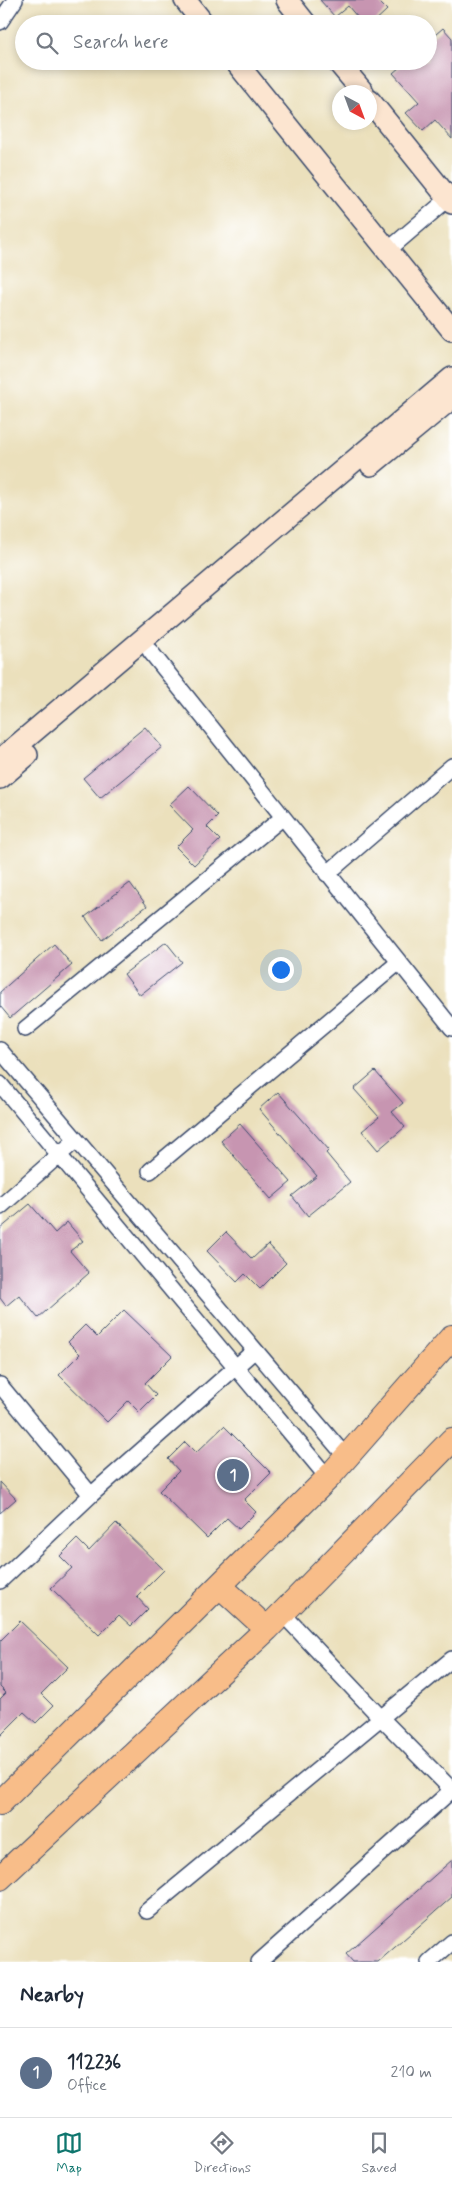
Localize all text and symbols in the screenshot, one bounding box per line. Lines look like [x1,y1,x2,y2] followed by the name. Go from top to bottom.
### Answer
[15,15,437,70] search box
[33,29,61,57] icon: search
[73,30,169,55] text: Search here
[332,85,377,130] north arrow
[268,957,294,983] your location
[217,1456,249,1494] pin: 1
[20,1981,84,2009] text: Nearby
[67,2050,121,2075] text: 112236
[32,2062,40,2083] text: 1
[391,2062,432,2083] text: 210 m
[67,2075,107,2096] text: Office
[55,2129,83,2177] tab: Map
[194,2129,251,2177] tab: Directions
[361,2129,397,2177] tab: Saved

